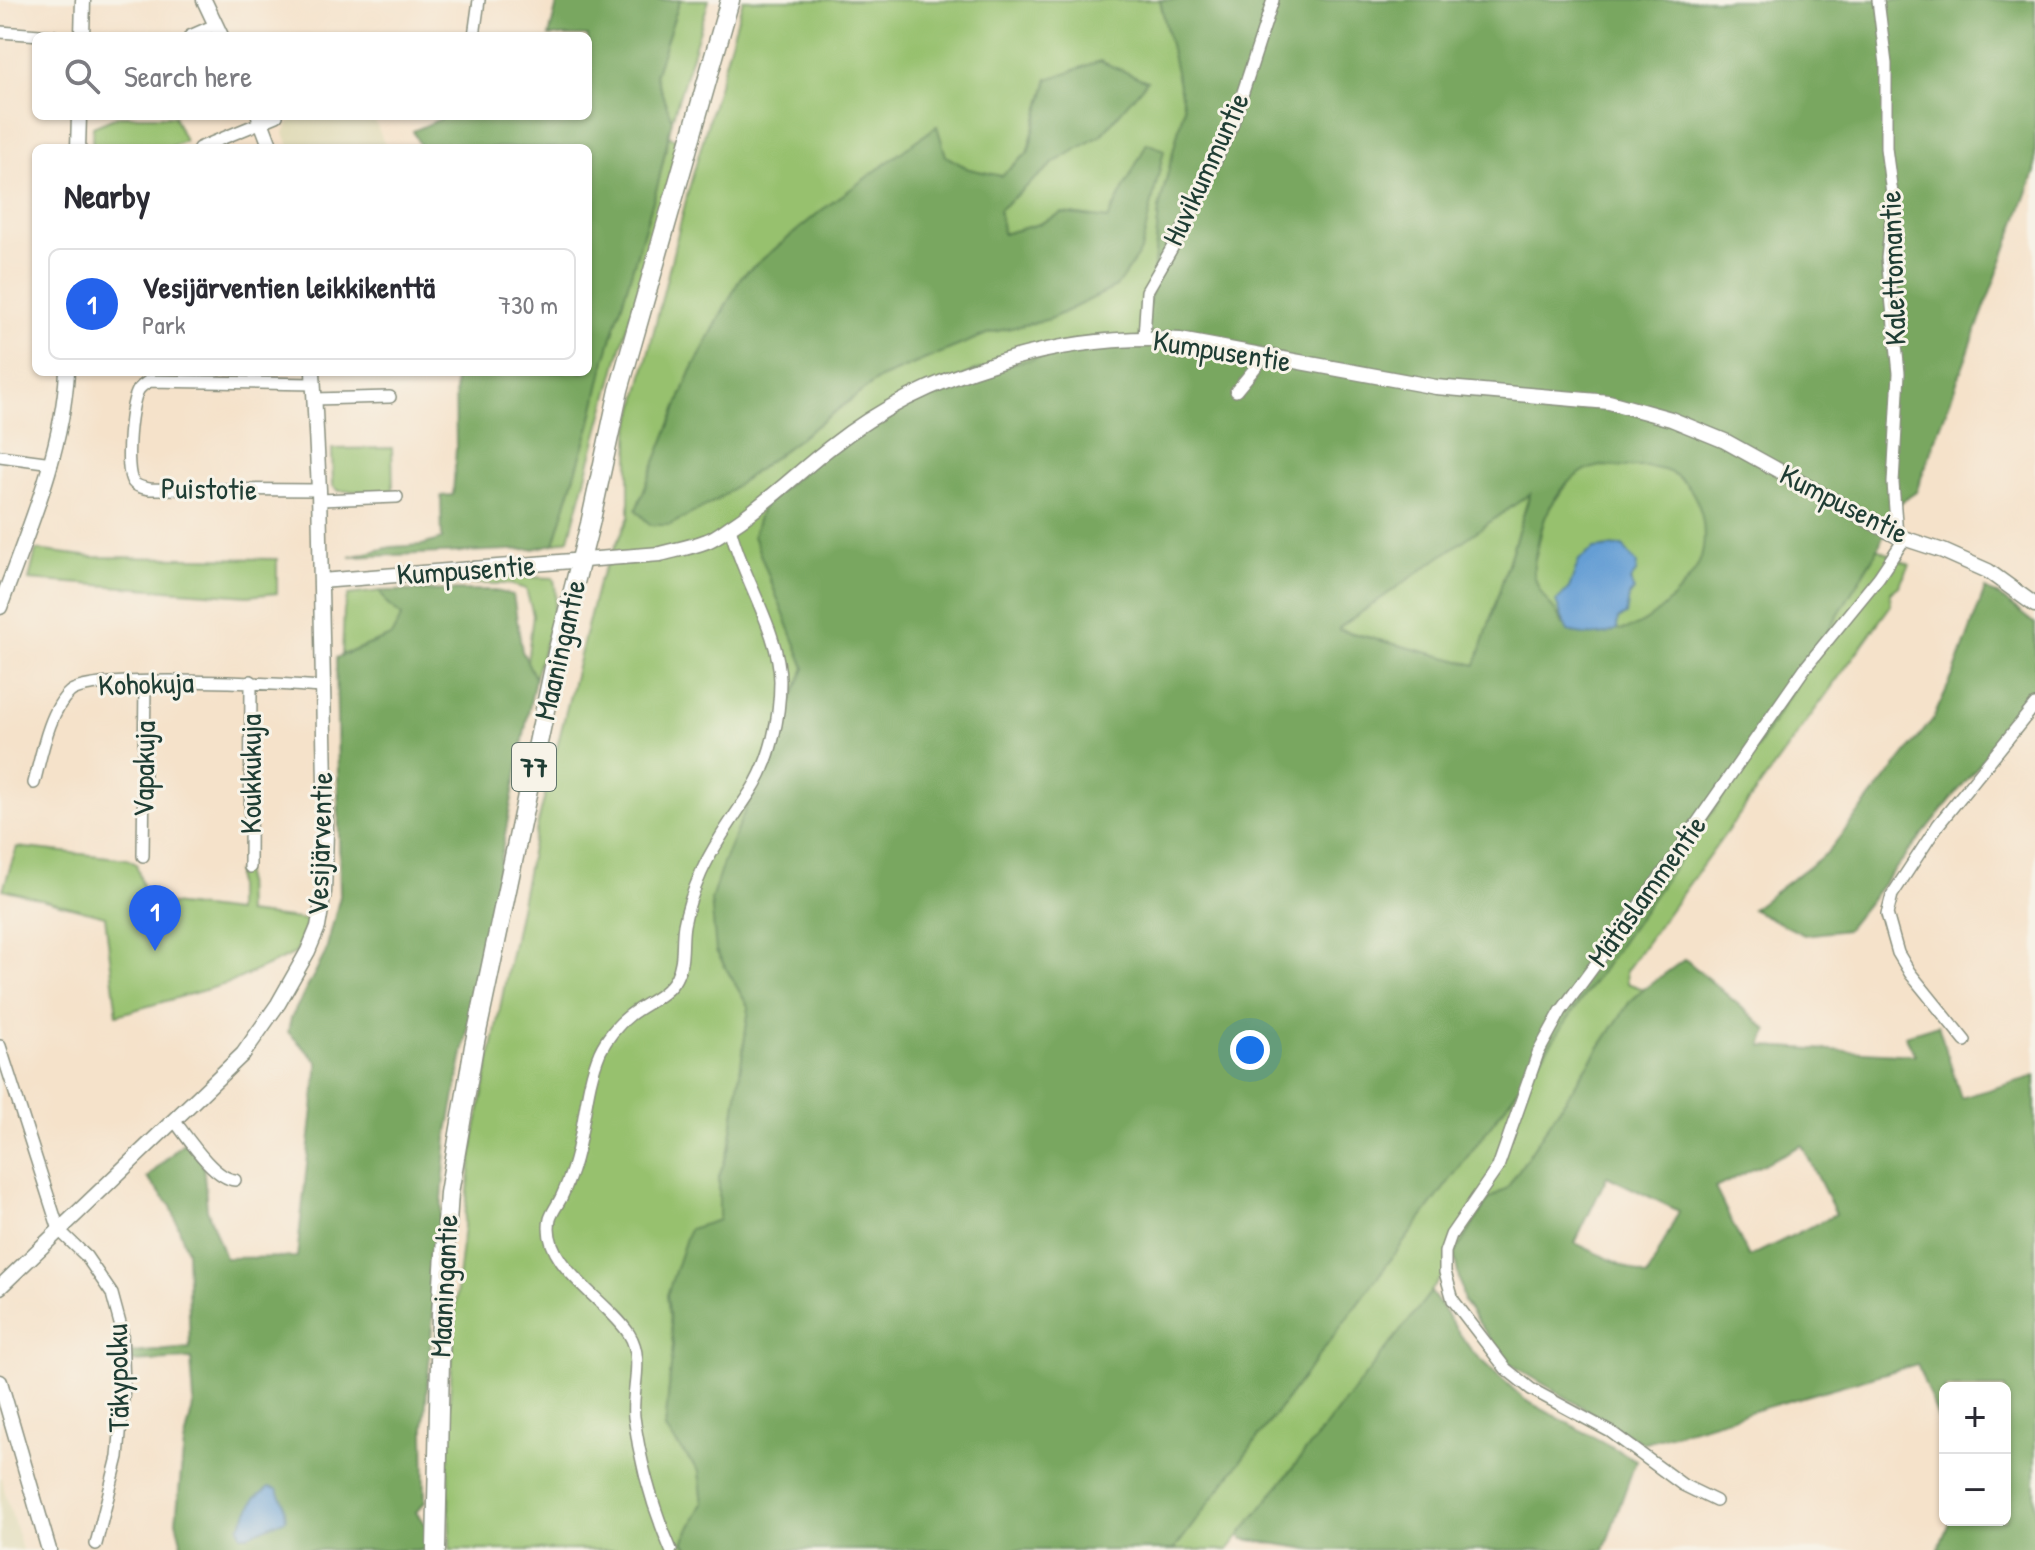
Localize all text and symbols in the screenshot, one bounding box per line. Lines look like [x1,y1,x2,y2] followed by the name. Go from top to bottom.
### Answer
[32,32,592,120] search box
[60,54,104,98] icon: search
[124,56,252,96] text: Search here
[1152,86,1258,252] street label: Huvikummuntie
[64,173,150,219] text: Nearby
[1869,190,1915,346] street label: Kalettomantie
[142,267,435,307] text: Vesijärventien leikkikenttä
[87,287,97,322] text: 1
[498,287,558,322] text: 730 m
[142,307,186,342] text: Park
[1150,319,1294,381] street label: Kumpusentie
[1773,454,1915,552] street label: Kumpusentie
[161,467,257,509] street label: Puistotie
[395,544,537,594] street label: Kumpusentie
[523,576,595,724] street label: Maaningantie
[97,661,195,705] street label: Kohokuja
[230,714,270,834] street label: Koukkukuja
[122,720,164,818] street label: Vapakuja
[512,743,556,791] road number: 77
[297,771,342,917] street label: Vesijärventie
[1578,807,1715,974] street label: Mätäslammentie
[129,885,181,951] pin: 1
[1230,1030,1270,1070] your location
[419,1214,467,1358] street label: Maaningantie
[96,1324,138,1433] street label: Täkypolku
[1939,1382,2011,1526] map controls
[1939,1382,2011,1454] button: +
[1939,1454,2011,1526] button: −

